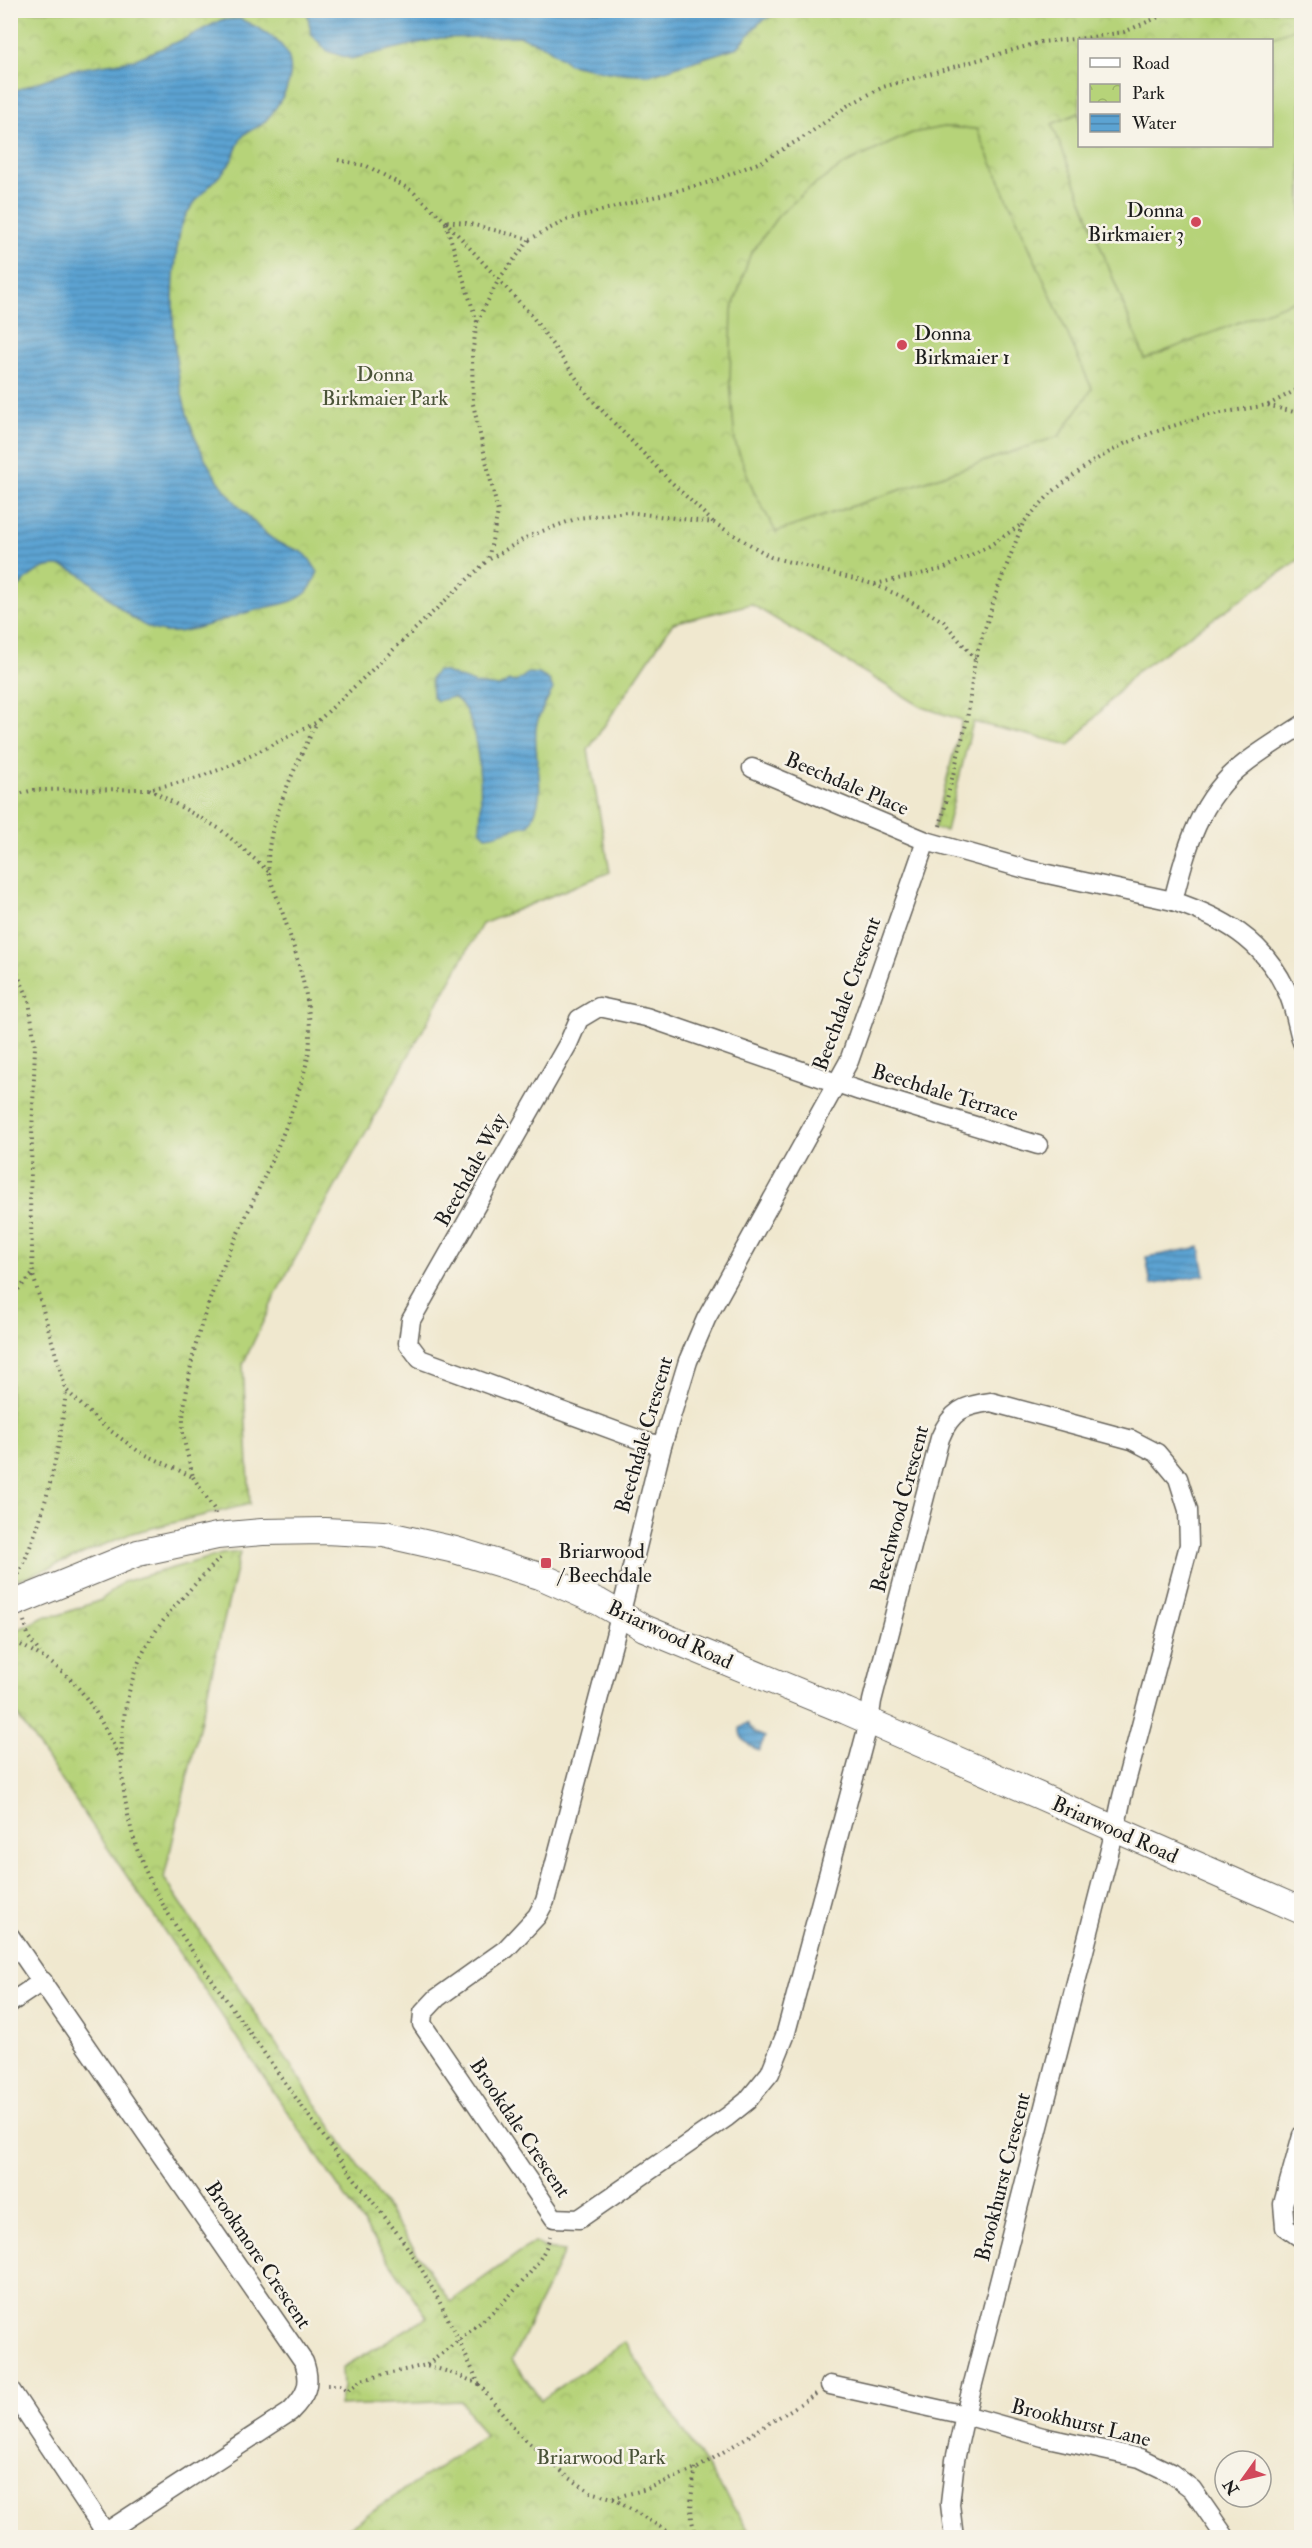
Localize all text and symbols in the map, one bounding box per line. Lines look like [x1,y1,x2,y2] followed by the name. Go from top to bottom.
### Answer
[1078,39,1273,147] legend
[1132,52,1170,75] text: Road
[1132,82,1165,105] text: Park
[1131,112,1176,135] text: Water
[1088,197,1184,248] place label: Donna Birkmaier 3
[1189,215,1203,229] marker: Donna Birkmaier 3
[914,320,1010,371] place label: Donna Birkmaier 1
[895,338,909,352] marker: Donna Birkmaier 1
[322,361,448,412] park label: Donna Birkmaier Park
[781,746,913,822] street label: Beechdale Place
[807,913,887,1075] street label: Beechdale Crescent
[869,1058,1022,1128] street label: Beechdale Terrace
[429,1108,514,1231] street label: Beechdale Way
[609,1353,679,1517] street label: Beechdale Crescent
[865,1422,935,1596] street label: Beechwood Crescent
[556,1538,652,1589] place label: Briarwood / Beechdale
[539,1556,553,1570] marker: Briarwood / Beechdale
[603,1594,738,1676] street label: Briarwood Road
[1048,1790,1183,1870] street label: Briarwood Road
[463,2053,577,2203] street label: Brookdale Crescent
[969,2090,1037,2264] street label: Brookhurst Crescent
[199,2176,318,2334] street label: Brookmore Crescent
[1008,2393,1154,2453] street label: Brookhurst Lane
[536,2444,666,2471] park label: Briarwood Park
[1213,2449,1273,2509] north arrow
[1219,2475,1244,2499] text: N

